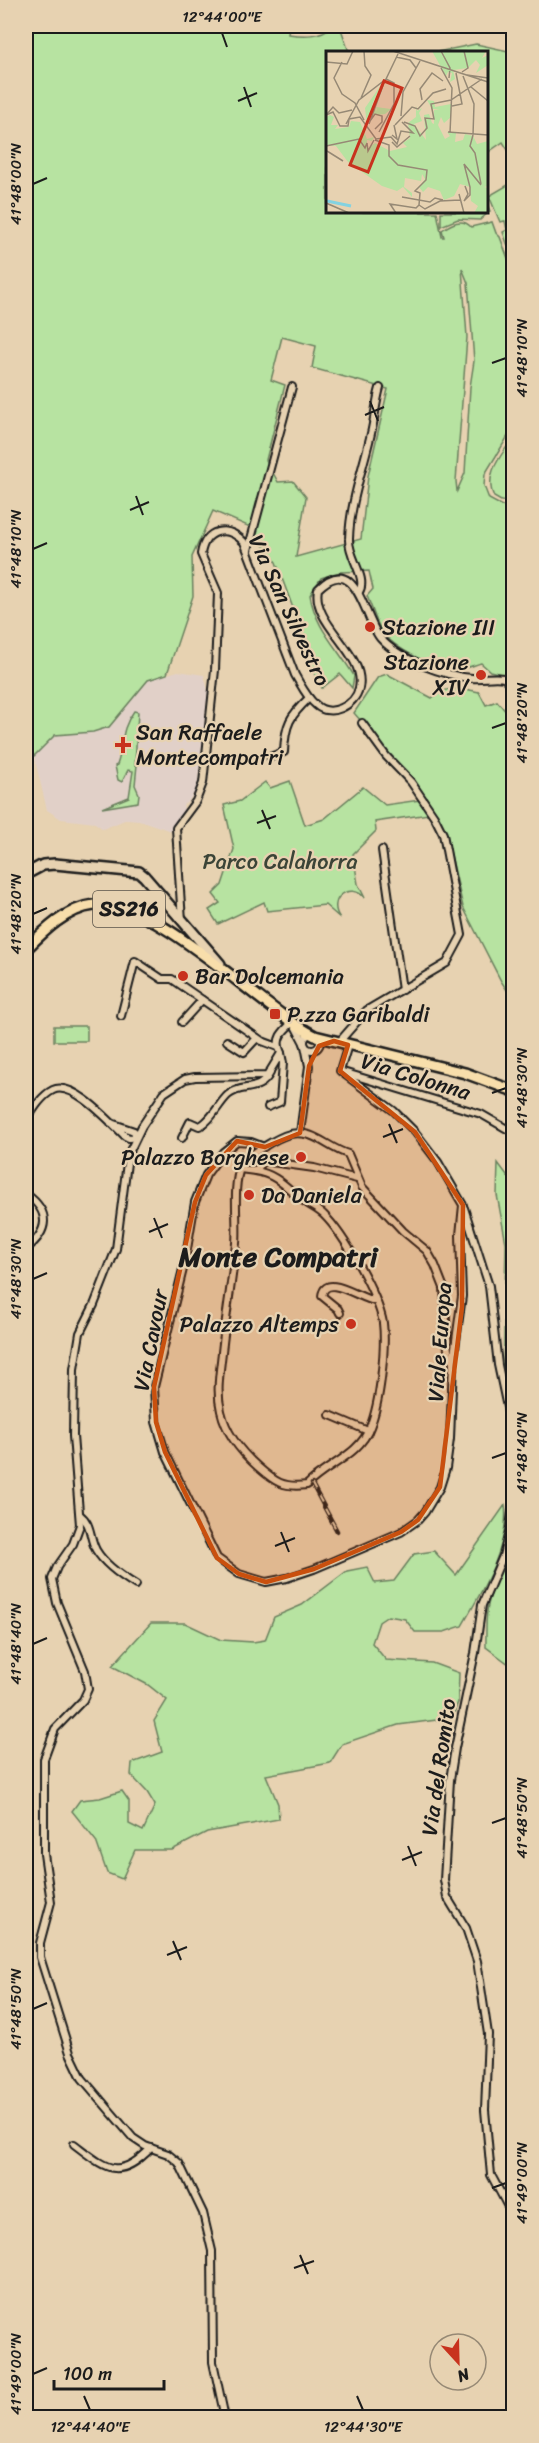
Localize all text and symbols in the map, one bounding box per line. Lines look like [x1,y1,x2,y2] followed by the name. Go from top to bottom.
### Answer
[182,4,263,30] text: 12°44'00"E
[326,51,488,213] inset map
[3,142,29,225] text: 41°48'00"N
[509,318,535,397] text: 41°48'10"N
[3,509,29,588] text: 41°48'10"N
[237,528,342,693] street label: Via San Silvestro
[382,608,495,647] place label: Stazione III
[363,620,377,634] marker: Stazione III
[384,643,470,707] place label: Stazione XIV
[474,668,488,682] marker: Stazione XIV
[509,682,535,764] text: 41°48'20"N
[136,713,284,777] place label: San Raffaele Montecompatri
[114,736,132,754] marker: San Raffaele Montecompatri
[202,842,358,881] park label: Parco Calahorra
[3,873,29,955] text: 41°48'20"N
[93,891,165,927] road number: SS216
[195,957,344,996] place label: Bar Dolcemania
[176,969,190,983] marker: Bar Dolcemania
[287,995,430,1034] place label: P.zza Garibaldi
[268,1007,282,1021] marker: P.zza Garibaldi
[356,1041,476,1112] street label: Via Colonna
[509,1047,535,1128] text: 41°48'30"N
[121,1138,289,1177] place label: Palazzo Borghese
[294,1150,308,1164] marker: Palazzo Borghese
[261,1176,363,1215] place label: Da Daniela
[242,1188,256,1202] marker: Da Daniela
[177,1232,379,1281] district label: Monte Compatri
[3,1238,29,1319] text: 41°48'30"N
[416,1281,463,1403] street label: Viale Europa
[122,1284,180,1394] street label: Via Cavour
[180,1305,340,1344] place label: Palazzo Altemps
[344,1317,358,1331] marker: Palazzo Altemps
[509,1412,535,1494] text: 41°48'40"N
[3,1603,29,1685] text: 41°48'40"N
[410,1696,467,1838] street label: Via del Romito
[509,1777,535,1859] text: 41°48'50"N
[3,1968,29,2050] text: 41°48'50"N
[509,2141,535,2224] text: 41°49'00"N
[3,2332,29,2415] text: 41°49'00"N
[428,2332,488,2392] north arrow
[54,2353,164,2391] scale bar
[63,2358,112,2390] text: 100 m
[452,2360,475,2391] text: N
[50,2414,131,2440] text: 12°44'40"E
[324,2414,404,2440] text: 12°44'30"E

